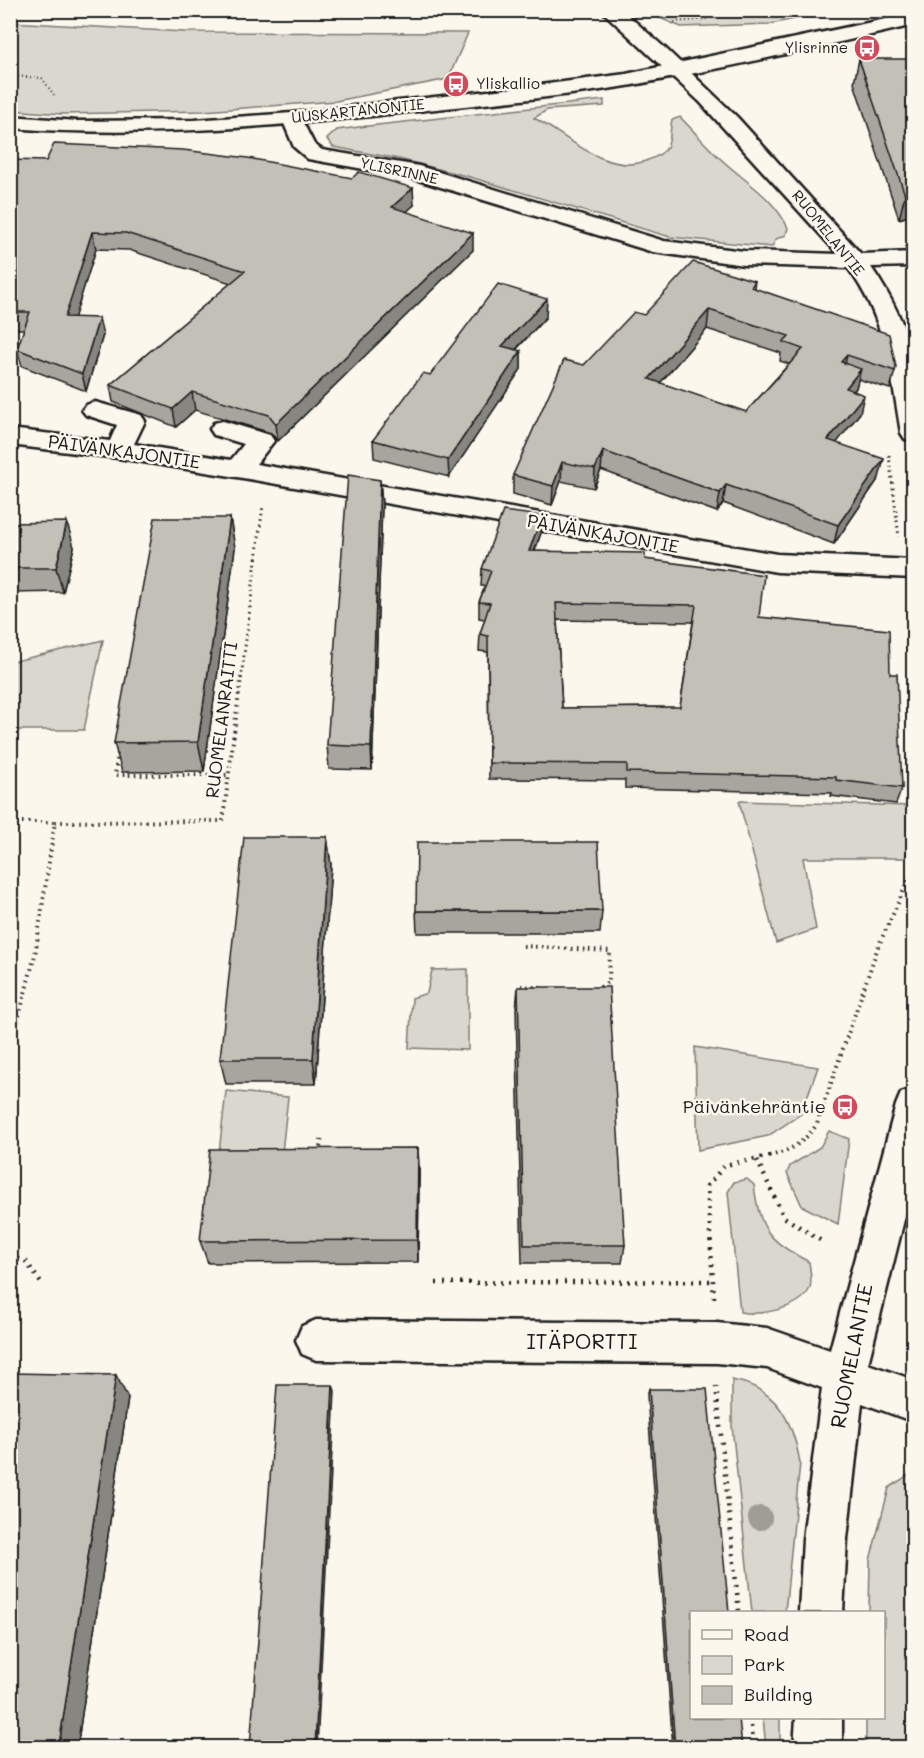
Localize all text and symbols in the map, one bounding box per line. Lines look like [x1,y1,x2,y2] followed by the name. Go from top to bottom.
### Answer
[852,33,882,63] bus stop icon: Ylisrinne
[785,37,848,57] place label: Ylisrinne
[441,69,471,99] bus stop icon: Yliskallio
[476,73,540,93] place label: Yliskallio
[290,93,426,127] street label: UUSKARTANONTIE
[358,152,441,188] street label: YLISRINNE
[788,185,870,280] street label: RUOMELANTIE
[46,428,202,474] street label: PÄIVÄNKAJONTIE
[525,508,681,558] street label: PÄIVÄNKAJONTIE
[200,640,243,799] street label: RUOMELANRAITTI
[830,1092,860,1122] bus stop icon: Päivänkehräntie
[683,1094,826,1118] place label: Päivänkehräntie
[823,1281,878,1430] street label: RUOMELANTIE
[527,1327,637,1354] street label: ITÄPORTTI
[690,1611,885,1719] legend
[744,1622,789,1646] text: Road
[744,1652,785,1676] text: Park
[744,1682,812,1706] text: Building

